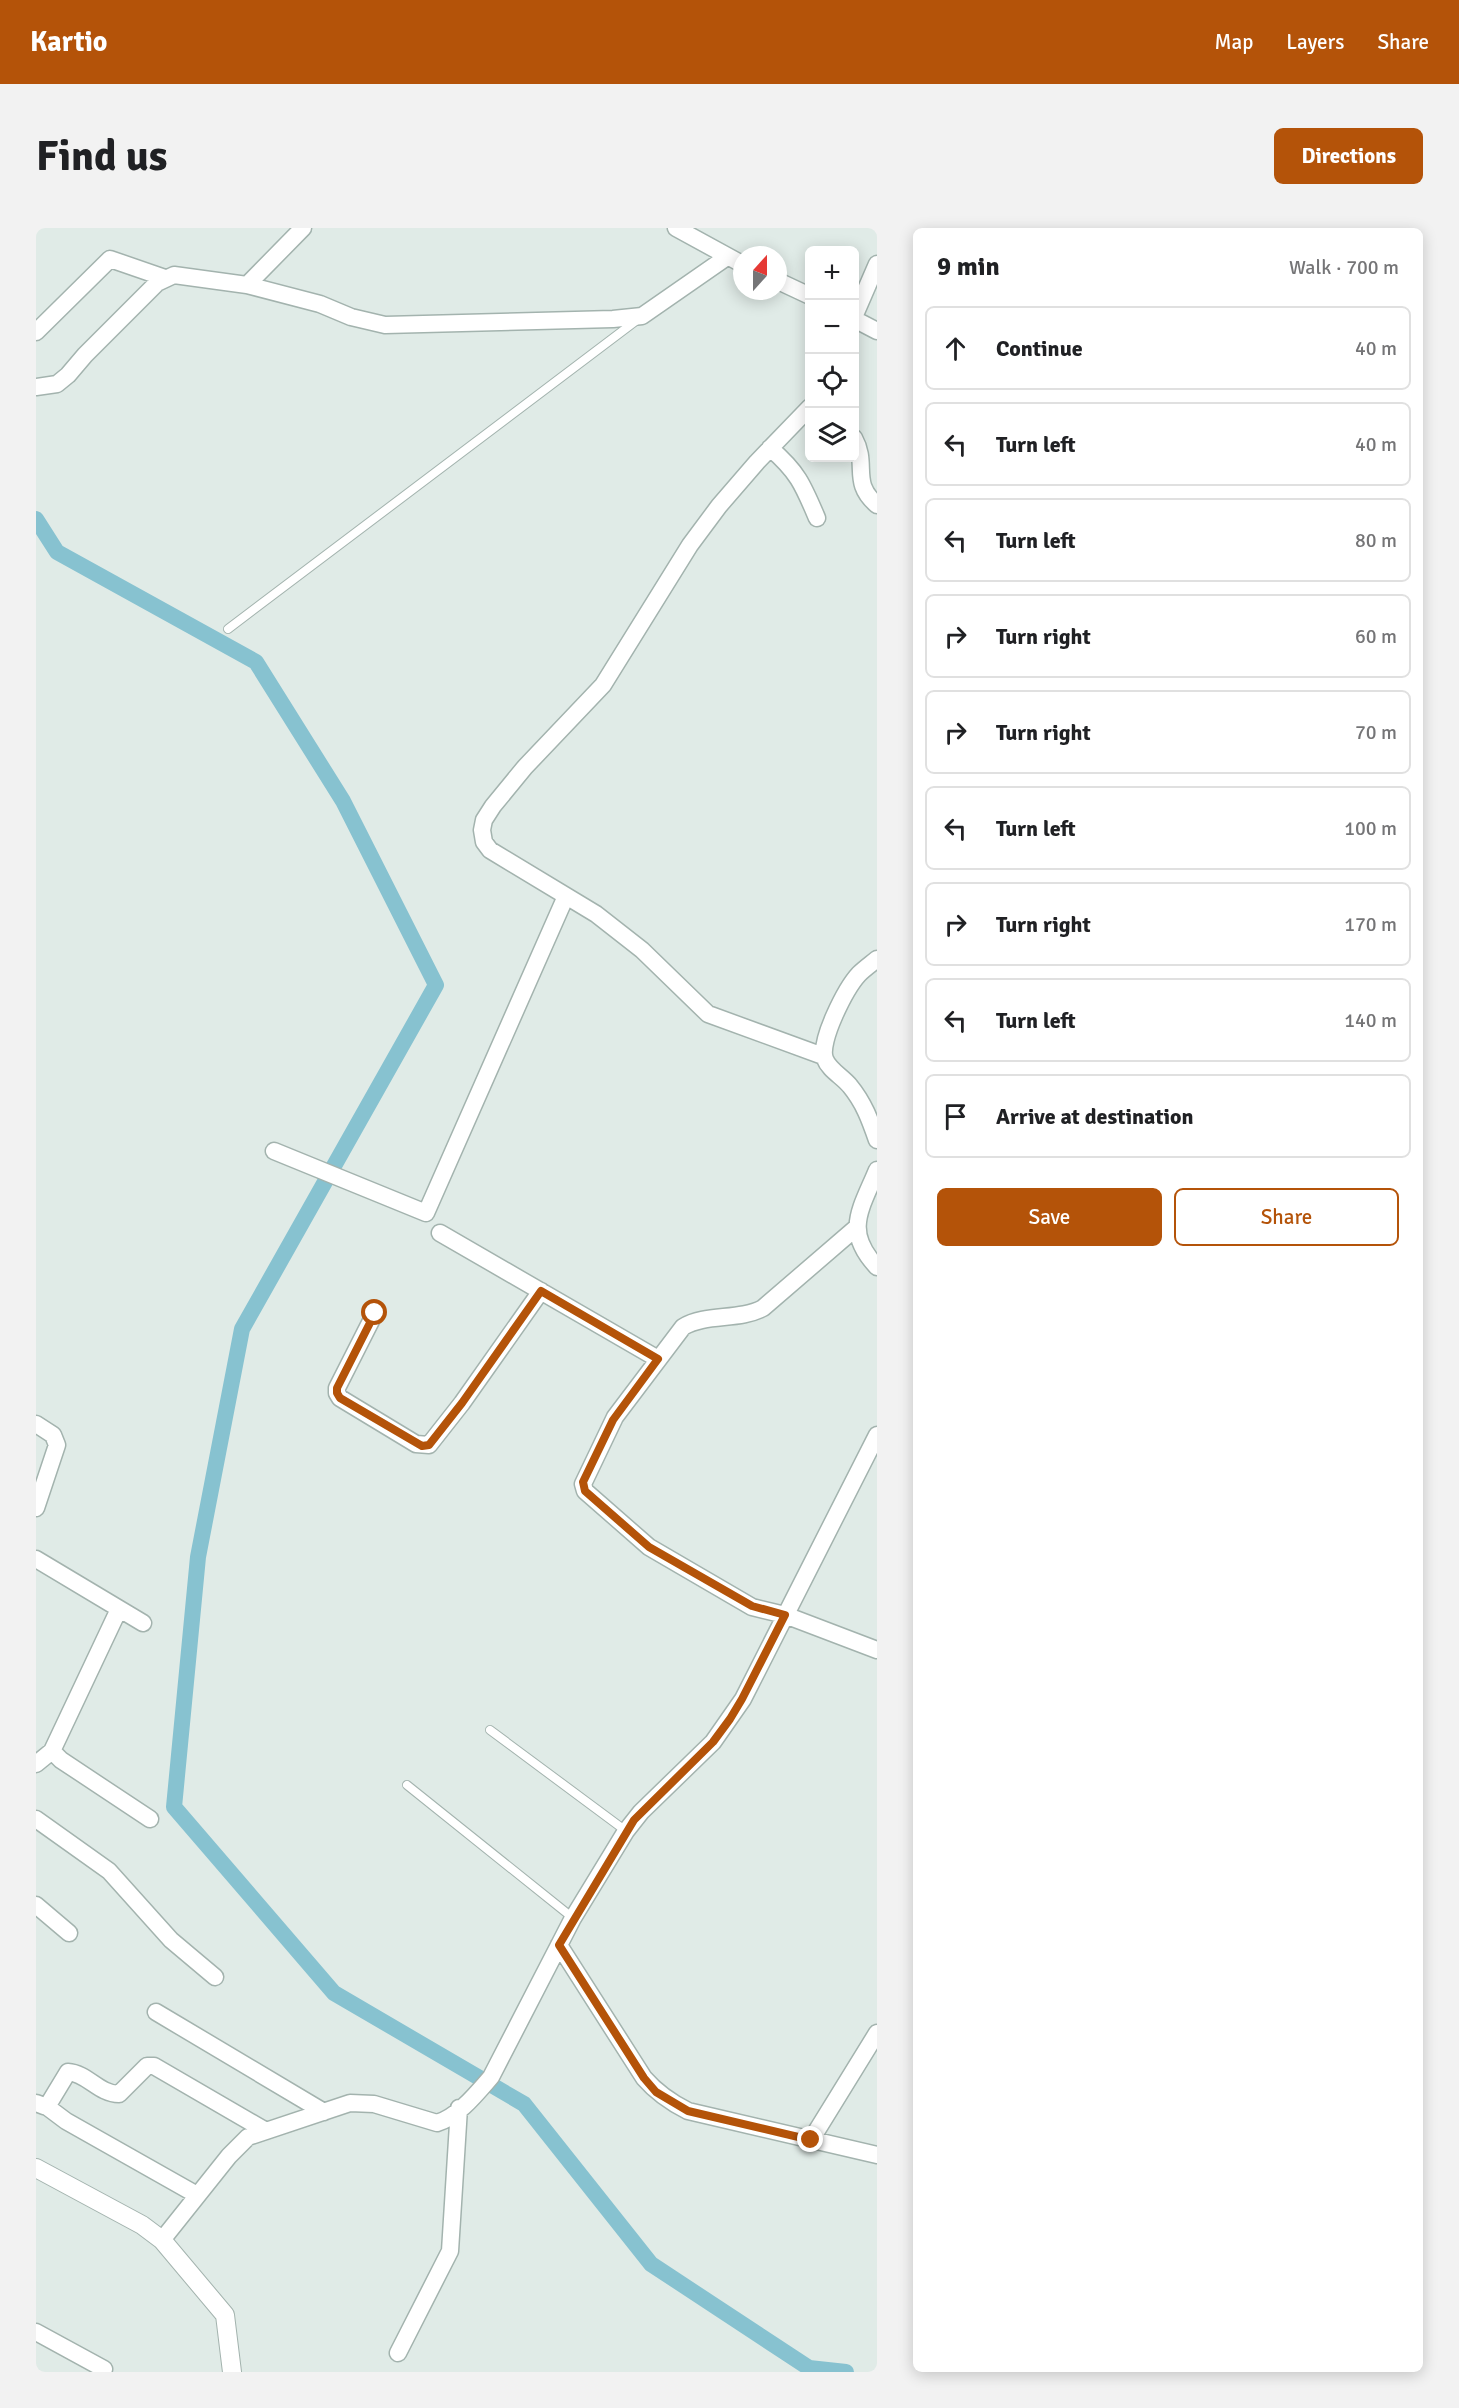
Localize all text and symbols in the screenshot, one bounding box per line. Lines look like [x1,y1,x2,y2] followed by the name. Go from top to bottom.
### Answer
[30,25,107,59] text: Kartio
[1215,29,1253,55] text: Map
[1286,29,1344,55] text: Layers
[1377,29,1429,55] text: Share
[1274,128,1423,184] button: Directions
[36,131,167,182] text: Find us
[733,246,787,300] north arrow
[805,246,859,462] map controls
[805,246,859,300] button: +
[937,251,1000,283] text: 9 min
[1289,255,1399,280] text: Walk · 700 m
[805,300,859,354] button: −
[939,332,972,365] icon: ahead
[996,335,1083,362] text: Continue
[1355,336,1397,361] text: 40 m
[805,354,859,408] button: locate
[805,408,859,462] button: layers
[939,428,972,461] icon: left
[996,431,1076,458] text: Turn left
[1355,432,1397,457] text: 40 m
[939,524,972,557] icon: left
[996,527,1076,554] text: Turn left
[1355,528,1397,553] text: 80 m
[939,620,972,653] icon: right
[996,623,1091,650] text: Turn right
[1355,624,1397,649] text: 60 m
[939,716,972,749] icon: right
[996,719,1091,746] text: Turn right
[1355,720,1397,745] text: 70 m
[939,812,972,845] icon: left
[996,815,1076,842] text: Turn left
[1344,816,1397,841] text: 100 m
[939,908,972,941] icon: right
[996,911,1091,938] text: Turn right
[1344,912,1397,937] text: 170 m
[939,1004,972,1037] icon: left
[996,1007,1076,1034] text: Turn left
[1344,1008,1397,1033] text: 140 m
[939,1100,972,1133] icon: arrive
[996,1103,1193,1130] text: Arrive at destination
[937,1188,1162,1246] button: Save
[1174,1188,1399,1246] button: Share
[361,1299,387,1325] route start
[797,2126,823,2152] route end

